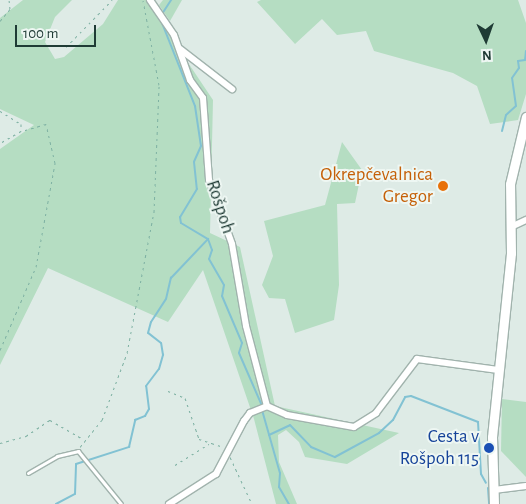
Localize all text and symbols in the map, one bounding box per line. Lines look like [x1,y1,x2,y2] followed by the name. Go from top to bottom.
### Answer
[18,15,99,47] scale bar
[461,15,511,65] north arrow
[23,26,58,41] text: 100 m
[482,48,492,62] text: N
[320,164,433,208] place label: Okrepčevalnica Gregor
[201,177,239,237] street label: Rošpoh
[437,180,449,192] marker: Okrepčevalnica Gregor
[400,426,479,470] place label: Cesta v Rošpoh 115
[483,442,495,454] marker: Cesta v Rošpoh 115

